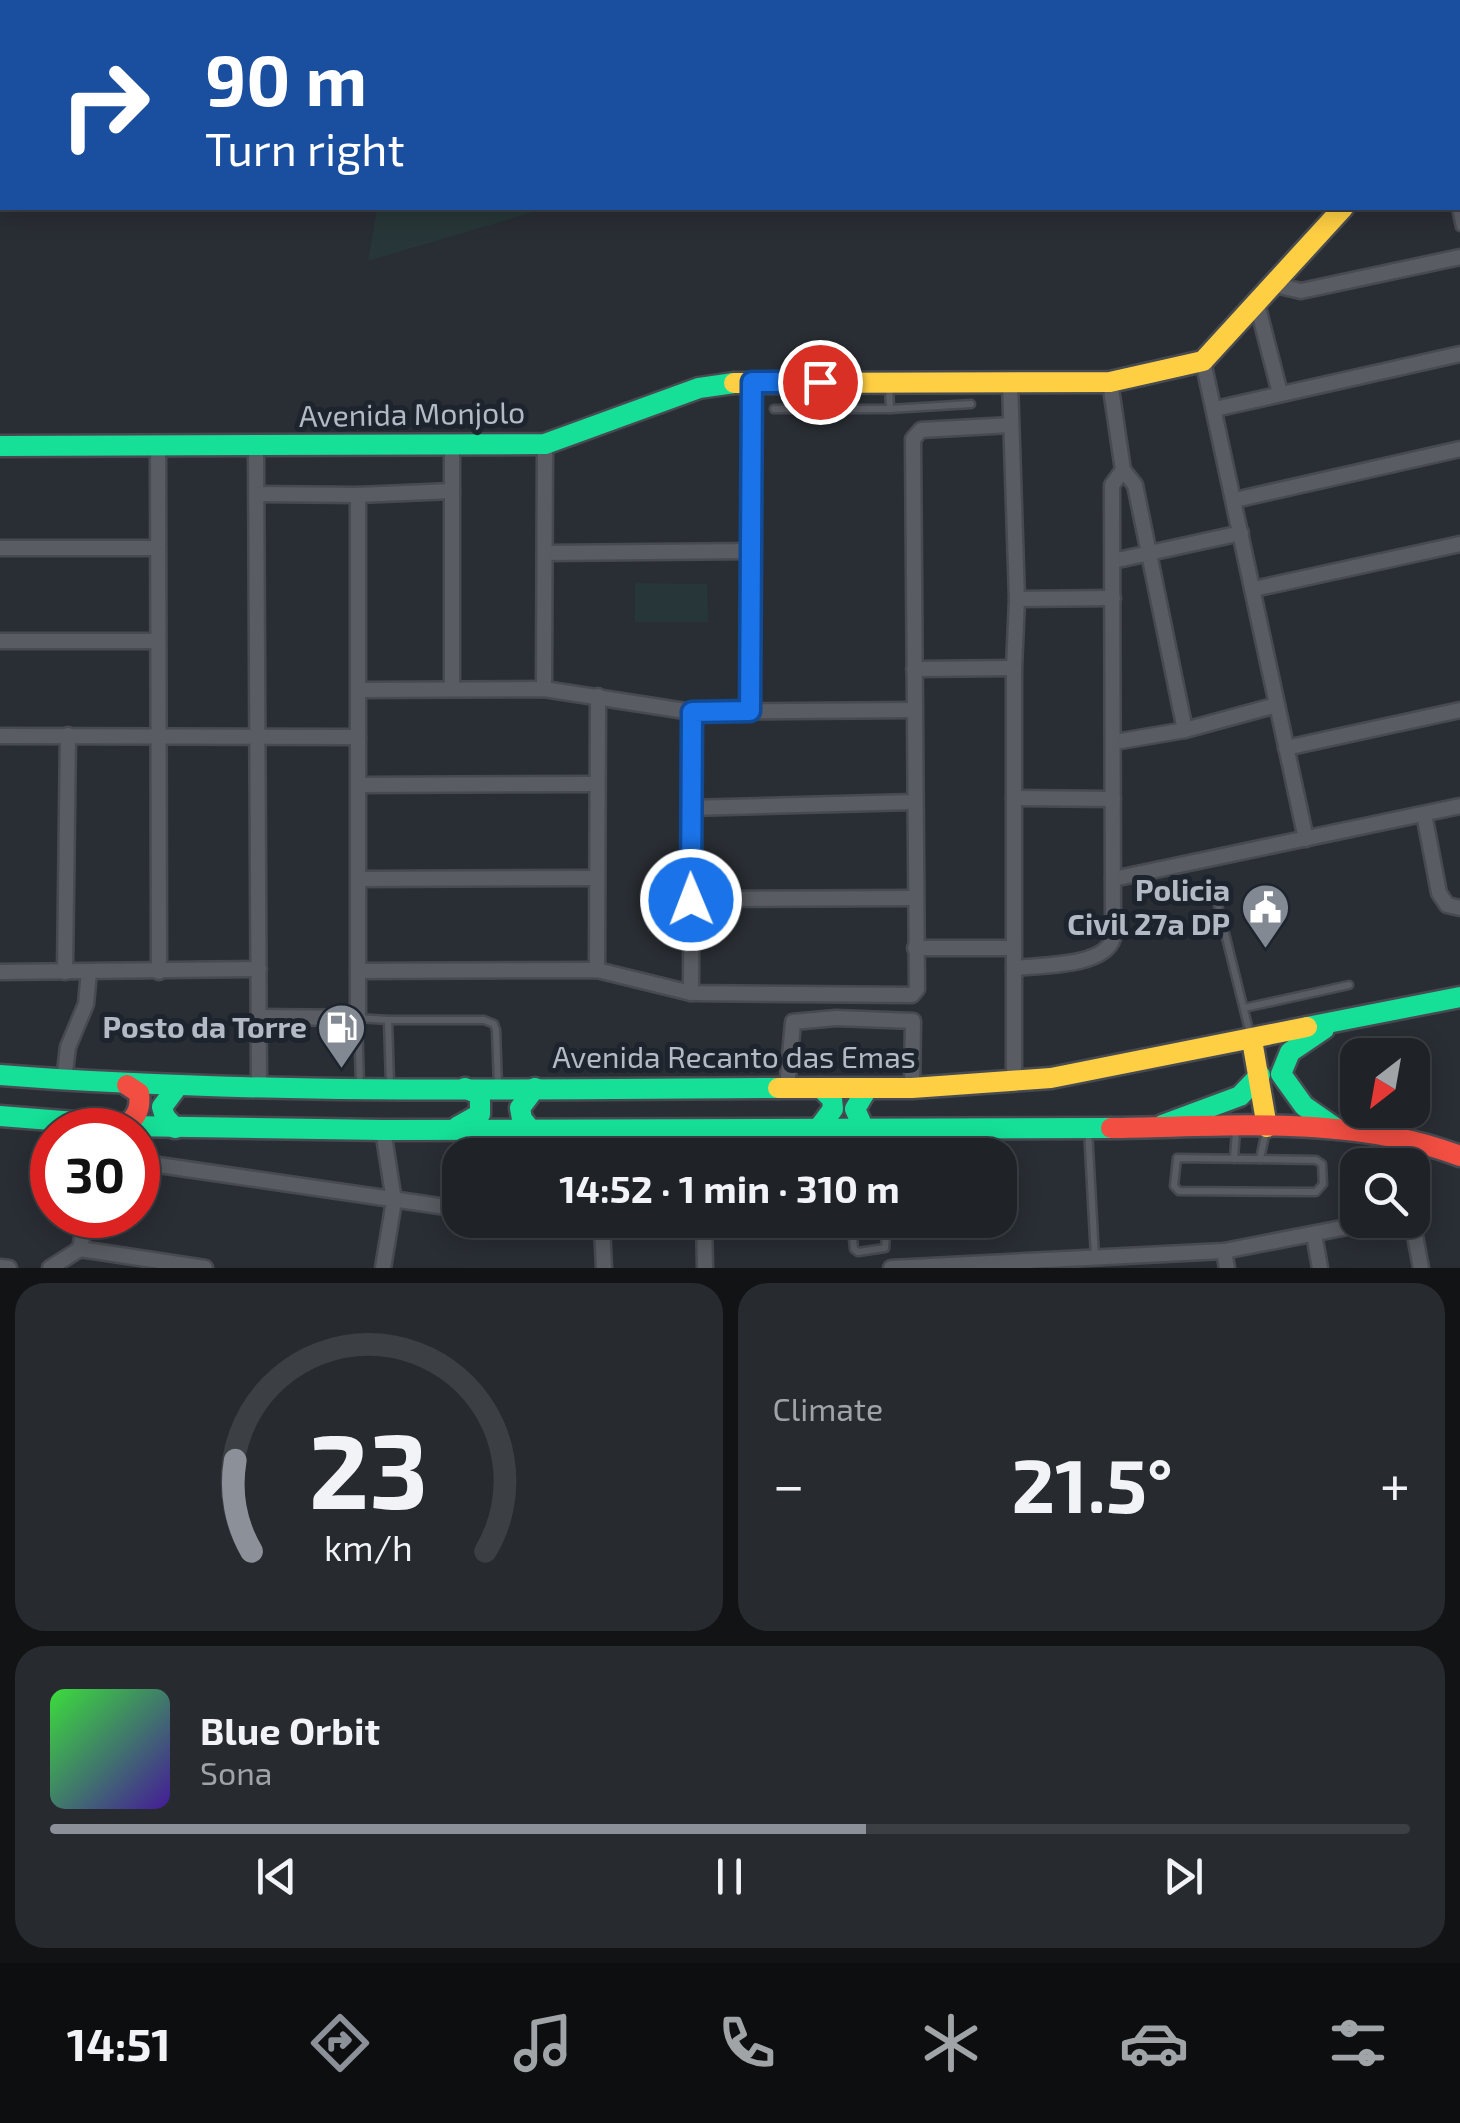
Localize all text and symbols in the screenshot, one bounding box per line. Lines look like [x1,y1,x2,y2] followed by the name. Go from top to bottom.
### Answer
[205,36,367,120] text: 90 m
[40,40,170,170] icon: right
[205,121,405,175] text: Turn right
[778,340,863,425] pin
[793,355,848,410] icon: arrive
[298,393,525,433] street label: Avenida Monjolo
[639,848,743,952] position arrow
[1067,871,1230,941] place label: Policia Civil 27a DP
[1239,882,1291,950] public building icon: Policia Civil 27a DP
[316,1002,368,1070] fuel station icon: Posto da Torre
[103,1008,307,1044] place label: Posto da Torre
[552,1038,916,1074] street label: Avenida Recanto das Emas
[1340,1038,1430,1128] north arrow
[1340,1038,1430,1238] map controls
[30,1108,160,1238] speed limit sign: 30
[1340,1148,1430,1238] button: search
[559,1165,900,1211] text: 14:52 · 1 min · 310 m
[773,1389,883,1427] text: Climate
[309,1405,428,1530] text: 23
[1011,1438,1173,1528] text: 21.5°
[773,1450,805,1516] text: −
[1380,1450,1410,1516] text: +
[324,1525,413,1568] text: km/h
[200,1707,380,1753] text: Blue Orbit
[200,1753,272,1791] text: Sona
[249,1849,304,1904] icon: previous
[702,1849,757,1904] icon: pause
[1156,1849,1211,1904] icon: next
[305,2008,375,2078] icon: directions
[508,2008,578,2078] icon: music
[712,2008,782,2078] icon: phone
[916,2008,986,2078] icon: climate
[1119,2008,1189,2078] icon: car
[1323,2008,1393,2078] icon: filters
[67,2016,171,2070] text: 14:51

